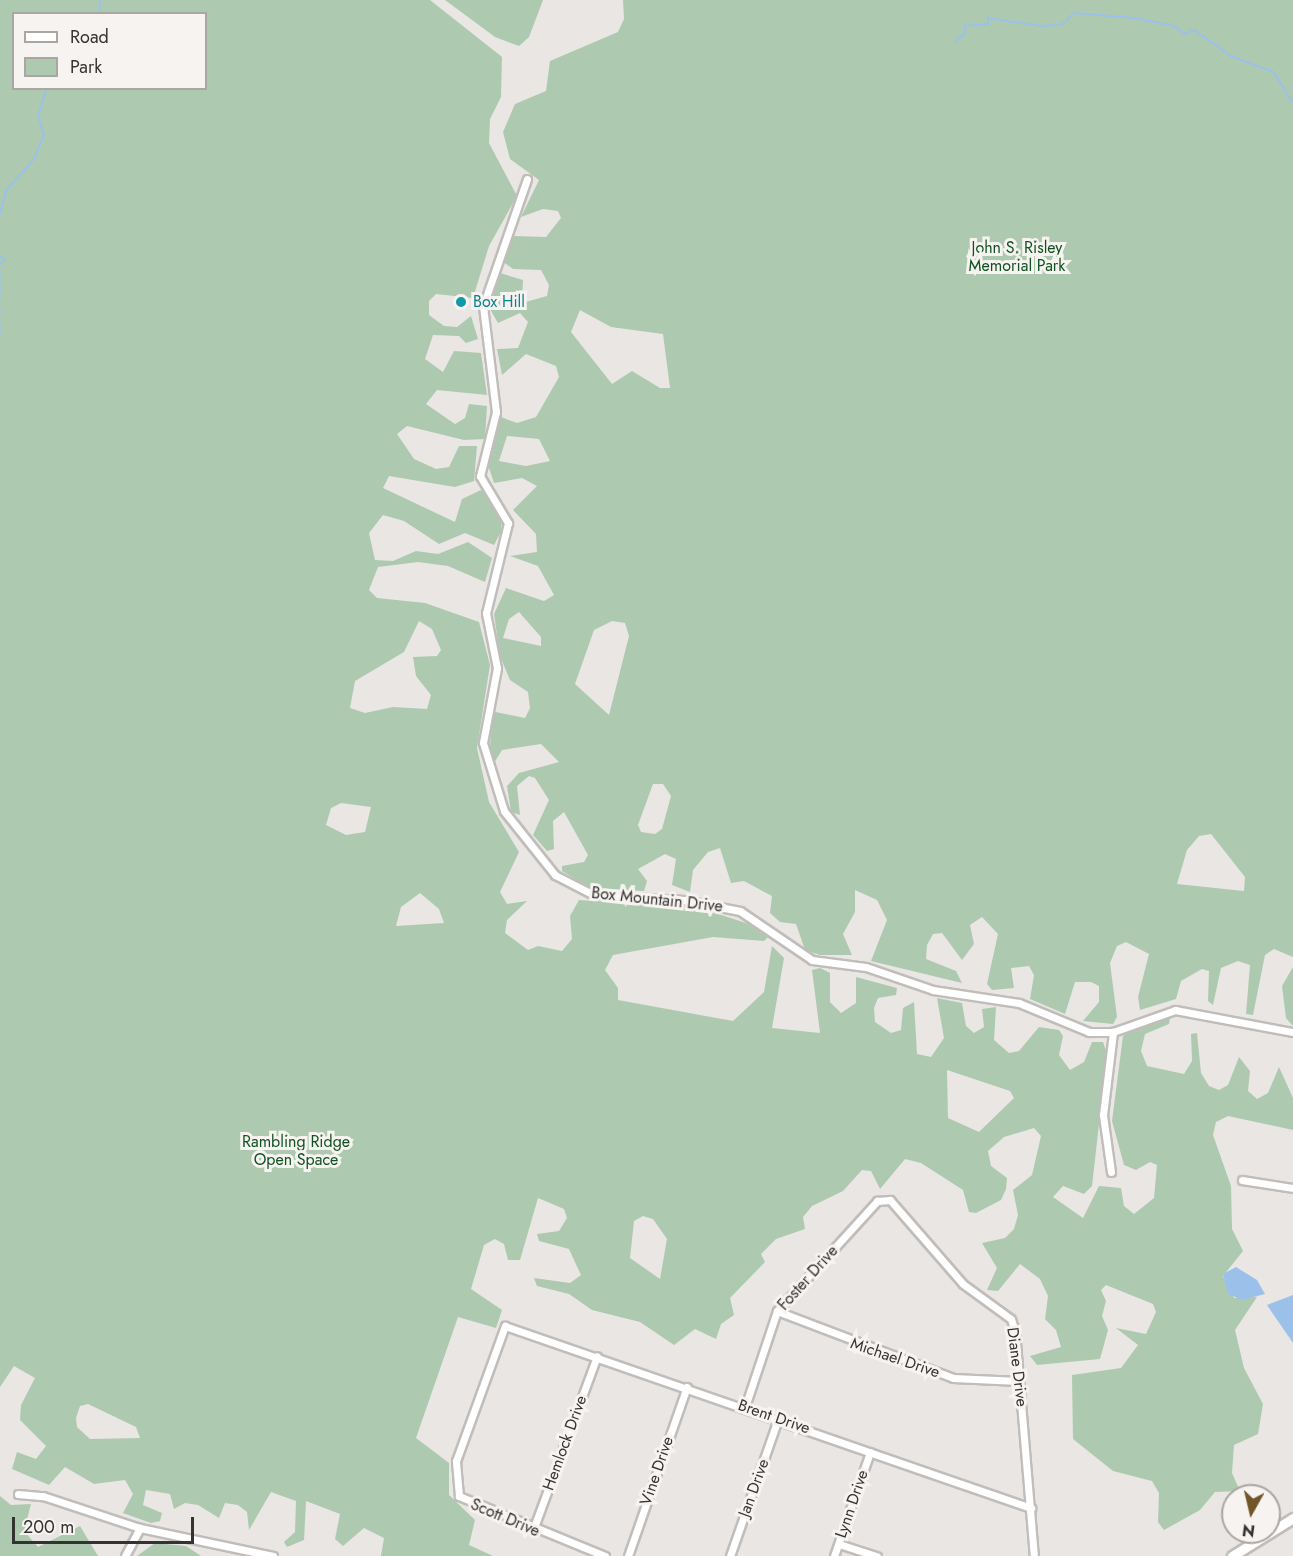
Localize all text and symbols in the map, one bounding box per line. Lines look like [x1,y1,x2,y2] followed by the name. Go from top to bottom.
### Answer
[12,12,207,90] legend
[70,24,109,50] text: Road
[70,54,102,80] text: Park
[969,238,1065,276] park label: John S. Risley Memorial Park
[473,292,525,312] place label: Box Hill
[454,295,468,309] marker: Box Hill
[590,884,724,916] street label: Box Mountain Drive
[242,1132,350,1170] park label: Rambling Ridge Open Space
[774,1242,842,1314] street label: Foster Drive
[1003,1326,1031,1408] street label: Diane Drive
[848,1334,942,1382] street label: Michael Drive
[539,1393,591,1493] street label: Hemlock Drive
[735,1396,813,1438] street label: Brent Drive
[636,1434,678,1508] street label: Vine Drive
[735,1456,773,1520] street label: Jan Drive
[831,1467,873,1541] street label: Lynn Drive
[1221,1484,1281,1544] north arrow
[468,1495,542,1541] street label: Scott Drive
[15,1505,196,1543] scale bar
[23,1514,74,1540] text: 200 m
[1241,1518,1257,1543] text: N

